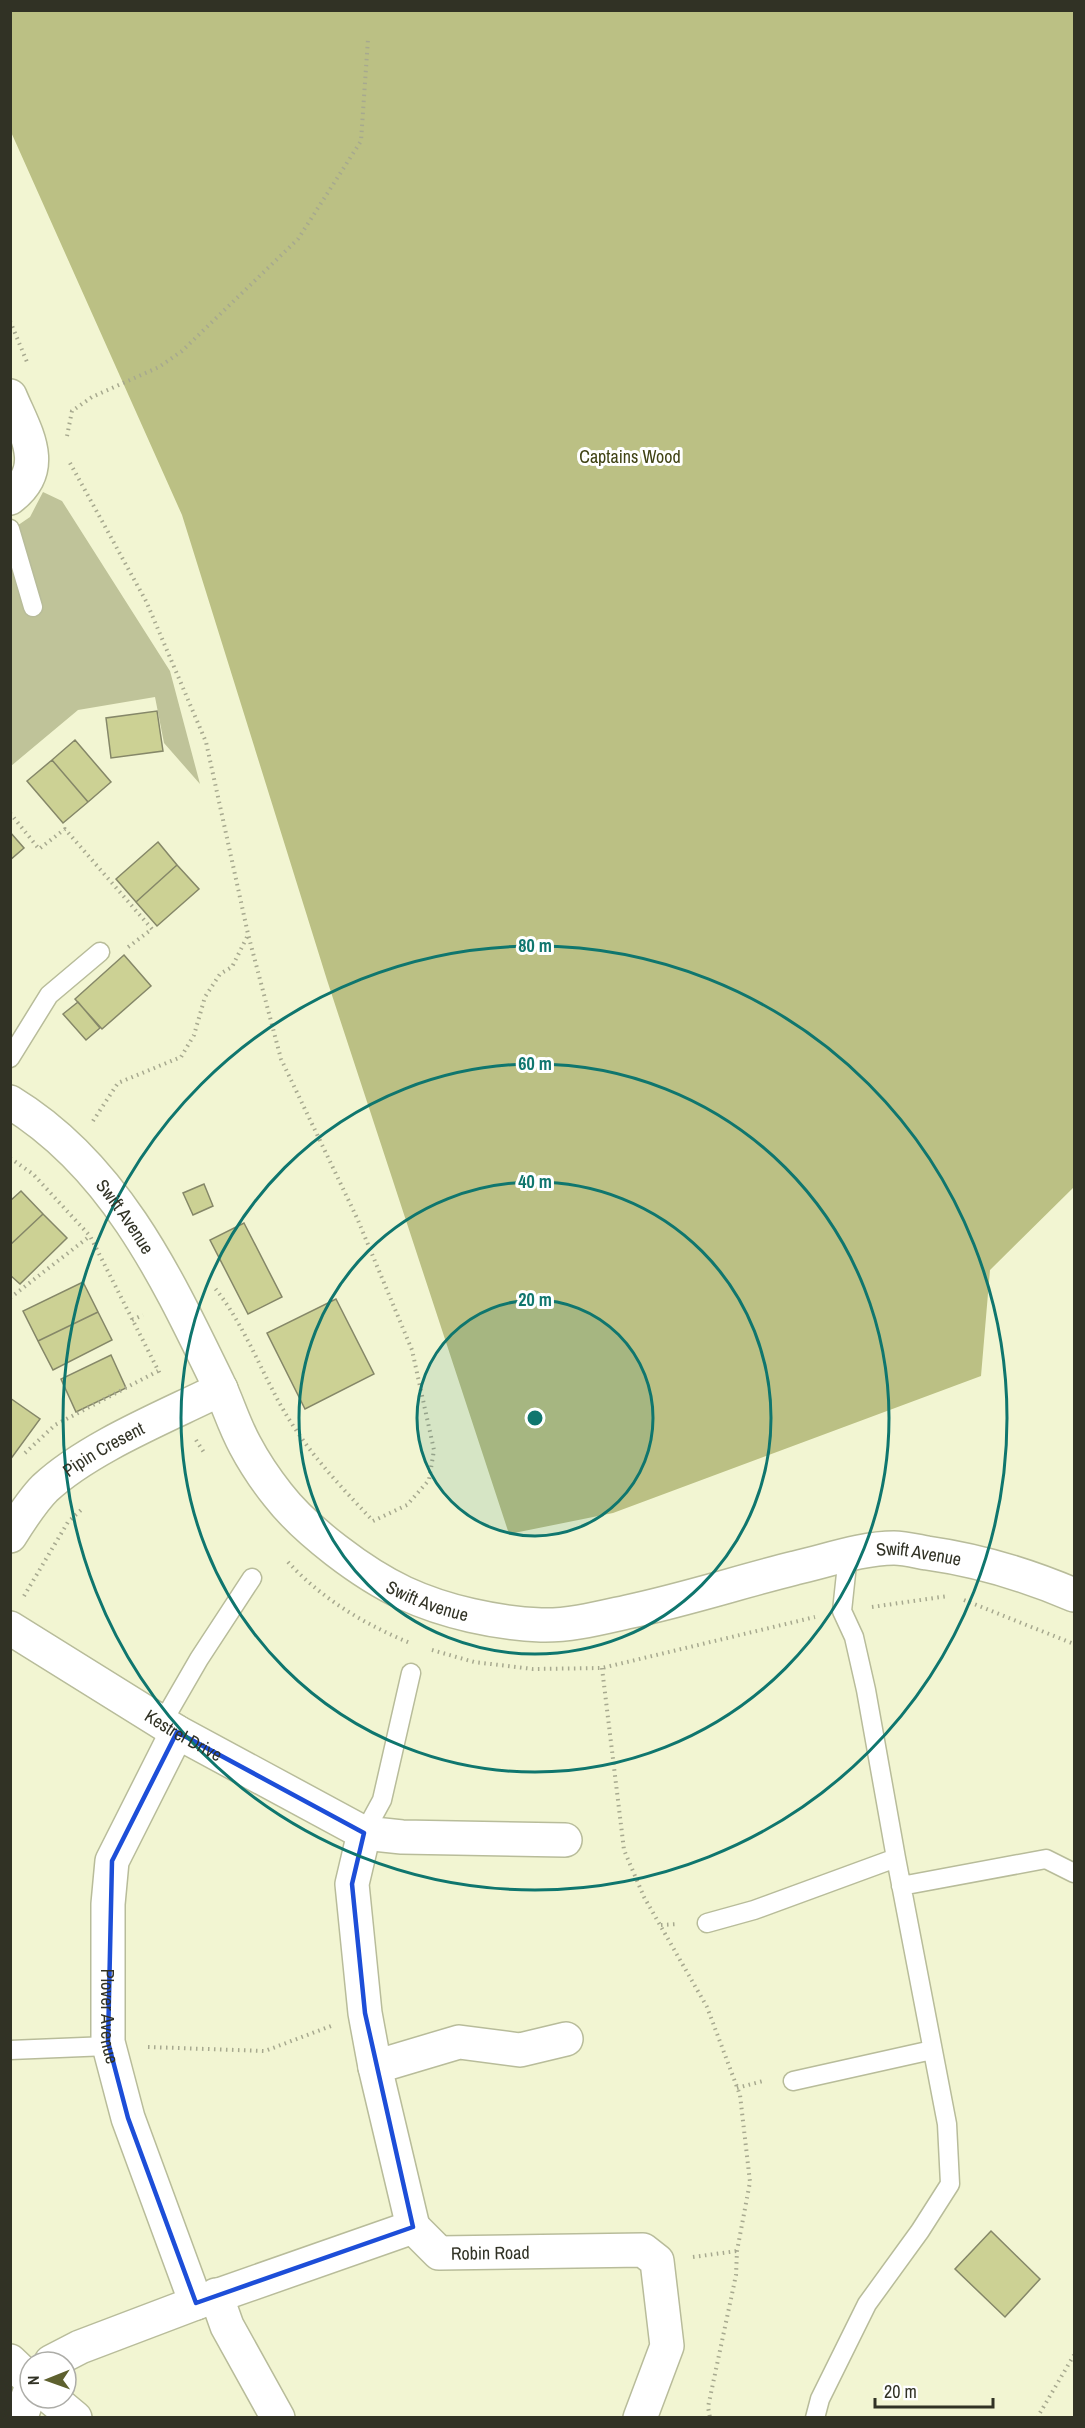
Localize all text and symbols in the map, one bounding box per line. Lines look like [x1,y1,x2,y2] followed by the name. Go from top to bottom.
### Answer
[579,444,681,469] park label: Captains Wood
[518,933,552,958] text: 80 m
[518,1051,552,1076] text: 60 m
[518,1169,552,1194] text: 40 m
[91,1174,161,1258] street label: Swift Avenue
[518,1287,552,1312] text: 20 m
[525,1408,545,1428] centre of rings
[57,1415,148,1482] street label: Pipin Cresent
[875,1535,964,1571] street label: Swift Avenue
[382,1574,471,1627] street label: Swift Avenue
[140,1703,227,1767] street label: Kestrel Drive
[95,1969,126,2066] street label: Plover Avenue
[451,2239,530,2265] street label: Robin Road
[18,2350,78,2410] north arrow
[875,2371,994,2409] scale bar
[22,2375,44,2385] text: N
[884,2379,917,2404] text: 20 m

